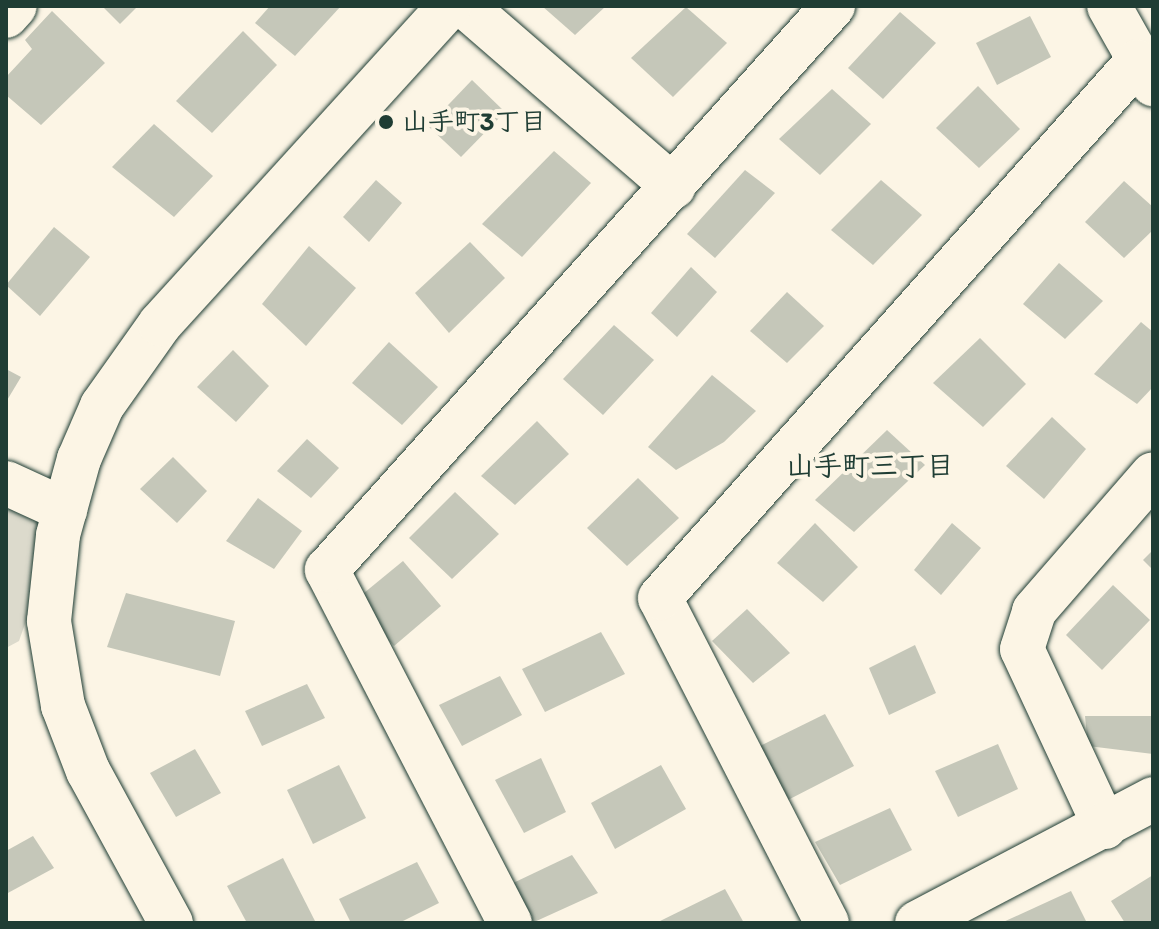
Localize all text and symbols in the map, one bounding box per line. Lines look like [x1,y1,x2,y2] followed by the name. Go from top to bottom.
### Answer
[402,106,546,138] place label: 山手町3丁目
[377,113,395,131] marker: 山手町3丁目
[786,448,954,482] district label: 山手町三丁目

